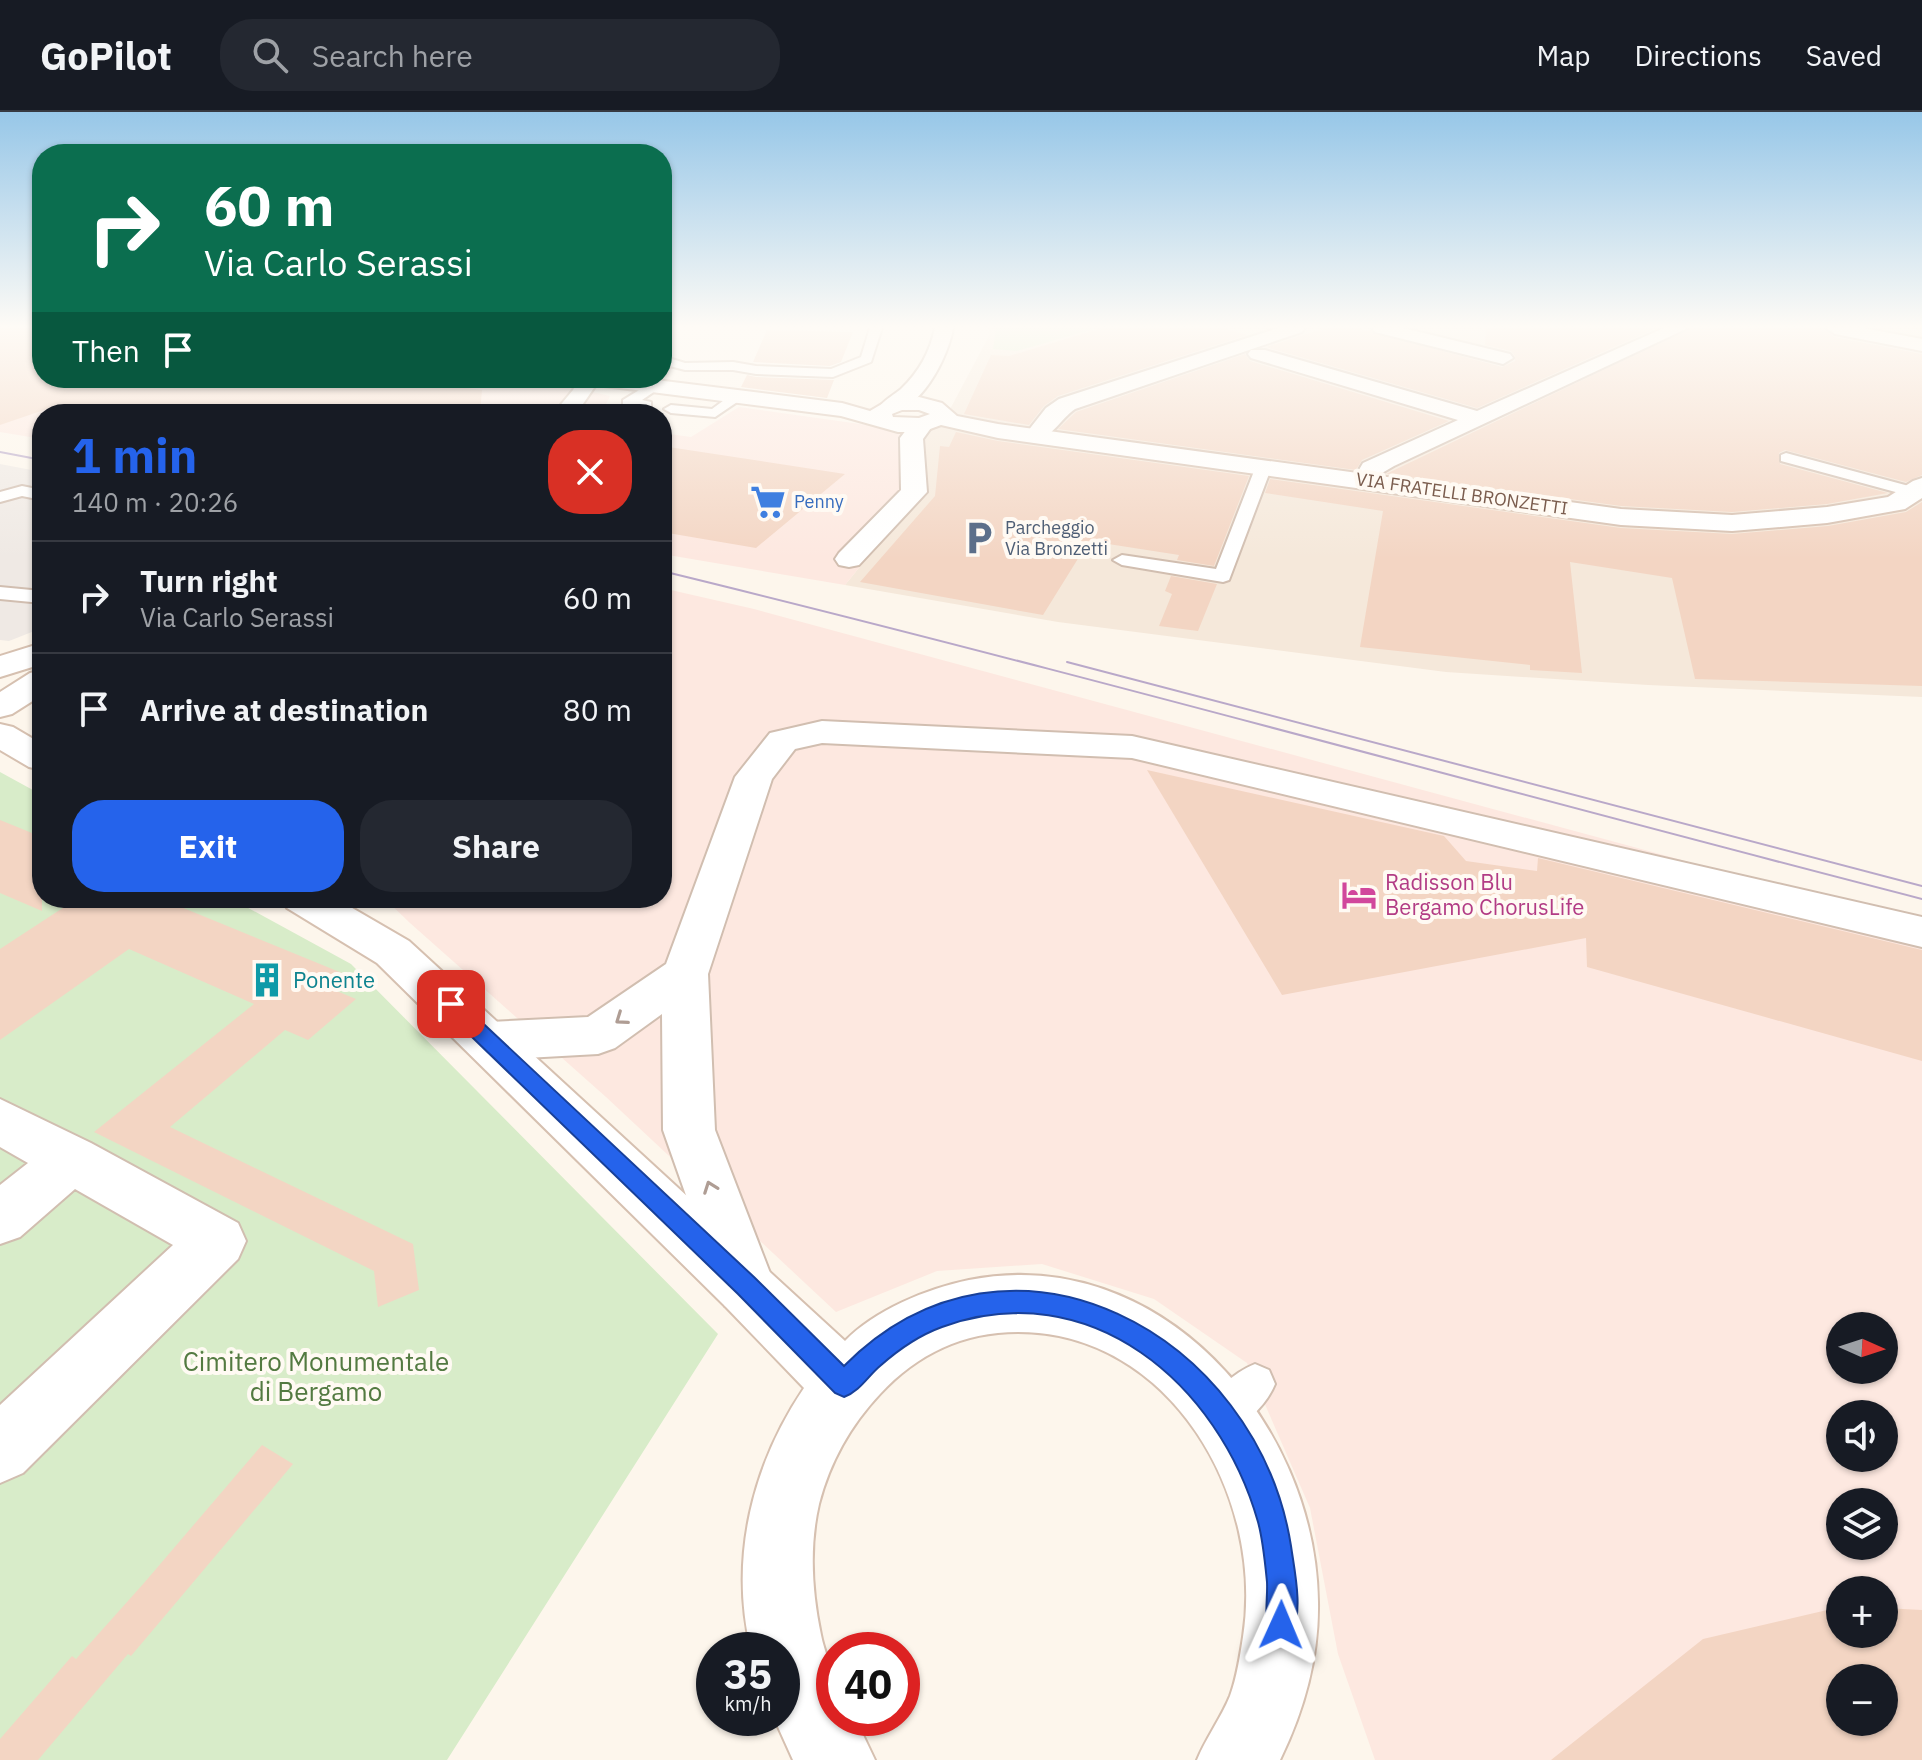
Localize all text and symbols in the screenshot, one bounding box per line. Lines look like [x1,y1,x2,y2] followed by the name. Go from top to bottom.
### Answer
[220,19,780,91] search box
[40,31,172,80] text: GoPilot
[248,33,292,77] icon: search
[312,36,473,75] text: Search here
[1536,37,1590,74] text: Map
[1634,37,1762,74] text: Directions
[1806,37,1882,74] text: Saved
[204,169,334,241] text: 60 m
[72,176,176,280] icon: right
[204,239,473,286] text: Via Carlo Serassi
[156,328,200,372] icon: arrive
[72,331,140,370] text: Then
[72,424,197,486] text: 1 min
[548,430,632,514] button: close
[1355,467,1570,520] street label: VIA FRATELLI BRONZETTI
[749,483,787,521] supermarket icon: Penny
[72,485,238,519] text: 140 m · 20:26
[794,490,844,513] place label: Penny
[1005,516,1108,560] place label: Parcheggio Via Bronzetti
[960,519,998,557] parking icon: Parcheggio Via Bronzetti
[140,561,278,600] text: Turn right
[72,575,116,619] icon: right
[563,578,632,617] text: 60 m
[140,600,334,634] text: Via Carlo Serassi
[72,687,116,731] icon: arrive
[140,690,428,729] text: Arrive at destination
[563,690,632,729] text: 80 m
[72,800,344,892] button: Exit
[360,800,632,892] button: Share
[1385,867,1584,921] place label: Radisson Blu Bergamo ChorusLife
[1340,876,1378,914] hotel icon: Radisson Blu Bergamo ChorusLife
[248,961,286,999] building icon: Ponente
[293,965,375,994] place label: Ponente
[417,970,485,1038] pin
[429,982,473,1026] icon: arrive
[615,1009,630,1024] one-way arrow
[703,1180,720,1194] one-way arrow
[1826,1312,1898,1384] north arrow
[1826,1312,1898,1736] map controls
[183,1344,449,1408] park label: Cimitero Monumentale di Bergamo
[1826,1400,1898,1472] button: sound
[1826,1488,1898,1560] button: layers
[1826,1576,1898,1648] button: +
[1239,1583,1323,1667] position arrow
[816,1632,920,1736] speed limit sign: 40
[724,1648,772,1700] text: 35
[1826,1664,1898,1736] button: −
[724,1690,772,1717] text: km/h

